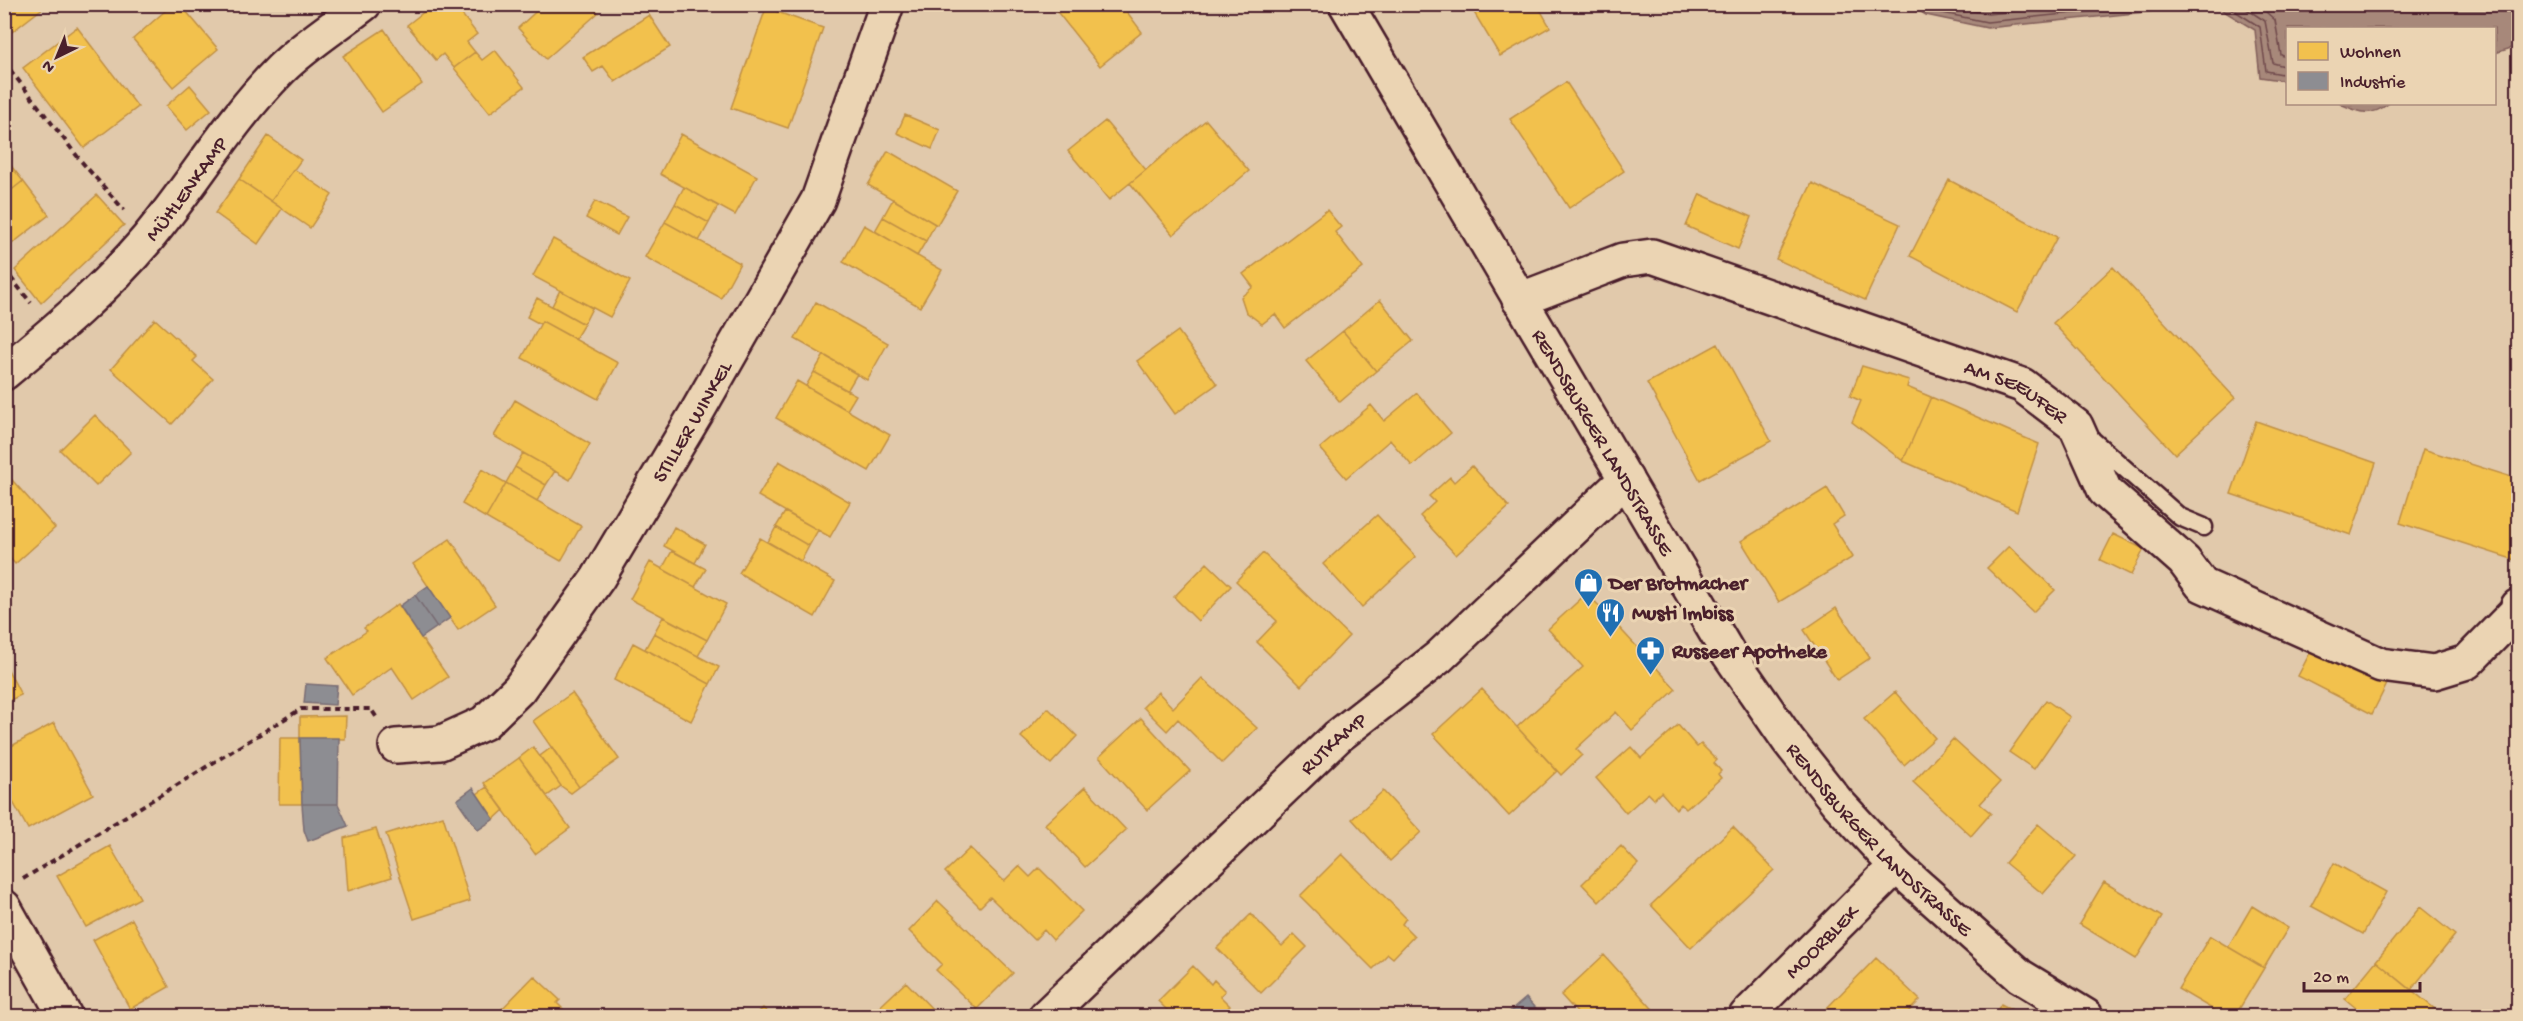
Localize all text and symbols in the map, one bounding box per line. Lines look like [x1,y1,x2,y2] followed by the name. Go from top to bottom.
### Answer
[27,27,87,87] north arrow
[2286,27,2496,105] legend
[2340,43,2401,64] text: Wohnen
[38,55,59,76] text: N
[2340,73,2406,94] text: Industrie
[141,133,235,248] street label: MÜHLENKAMP
[1524,326,1678,562] street label: RENDSBURGER LANDSTRASSE
[649,357,740,488] street label: STILLER WINKEL
[1960,357,2072,432] street label: AM SEEUFER
[1572,566,1604,608] shop icon: Der Brotmacher
[1607,573,1749,598] place label: Der Brotmacher
[1595,596,1627,638] restaurant icon: Musti Imbiss
[1632,603,1735,628] place label: Musti Imbiss
[1635,634,1667,676] pharmacy icon: Russeer Apotheke
[1671,641,1828,666] place label: Russeer Apotheke
[1296,709,1374,782] street label: RUTKAMP
[1779,739,1976,944] street label: RENDSBURGER LANDSTRASSE
[1781,900,1867,986] street label: MOORBLEK
[2304,955,2420,993] scale bar
[2313,968,2349,989] text: 20 m

